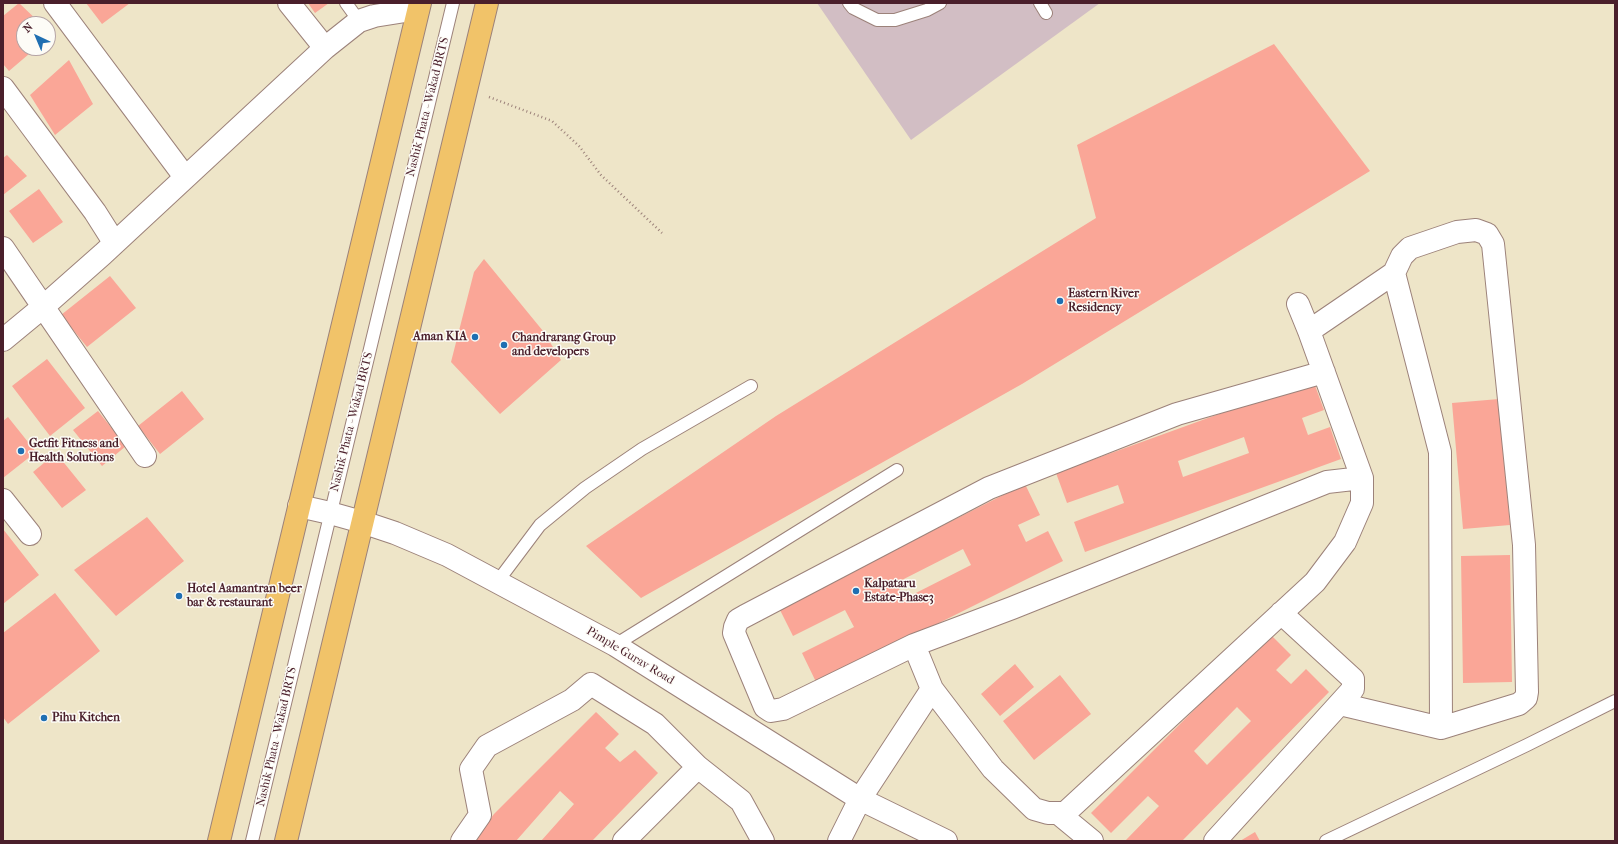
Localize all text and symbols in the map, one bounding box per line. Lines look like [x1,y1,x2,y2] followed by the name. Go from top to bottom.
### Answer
[16,16,56,56] north arrow
[20,20,36,35] text: N
[404,36,452,178] street label: Nashik Phata - Wakad BRTS
[1068,287,1139,315] place label: Eastern River Residency
[1055,296,1065,306] marker: Eastern River Residency
[413,330,467,344] place label: Aman KIA
[512,331,616,359] place label: Chandrarang Group and developers
[470,332,480,342] marker: Aman KIA
[499,340,509,350] marker: Chandrarang Group and developers
[328,351,376,493] street label: Nashik Phata - Wakad BRTS
[29,437,119,465] place label: Getfit Fitness and Health Solutions
[16,446,26,456] marker: Getfit Fitness and Health Solutions
[864,577,934,605] place label: Kalpataru Estate-Phase3
[187,582,302,610] place label: Hotel Aamantran beer bar & restaurant
[851,586,861,596] marker: Kalpataru Estate-Phase3
[174,591,184,601] marker: Hotel Aamantran beer bar & restaurant
[583,624,677,688] street label: Pimple Gurav Road
[254,666,300,808] street label: Nashik Phata - Wakad BRTS
[52,711,120,725] place label: Pihu Kitchen
[39,713,49,723] marker: Pihu Kitchen

